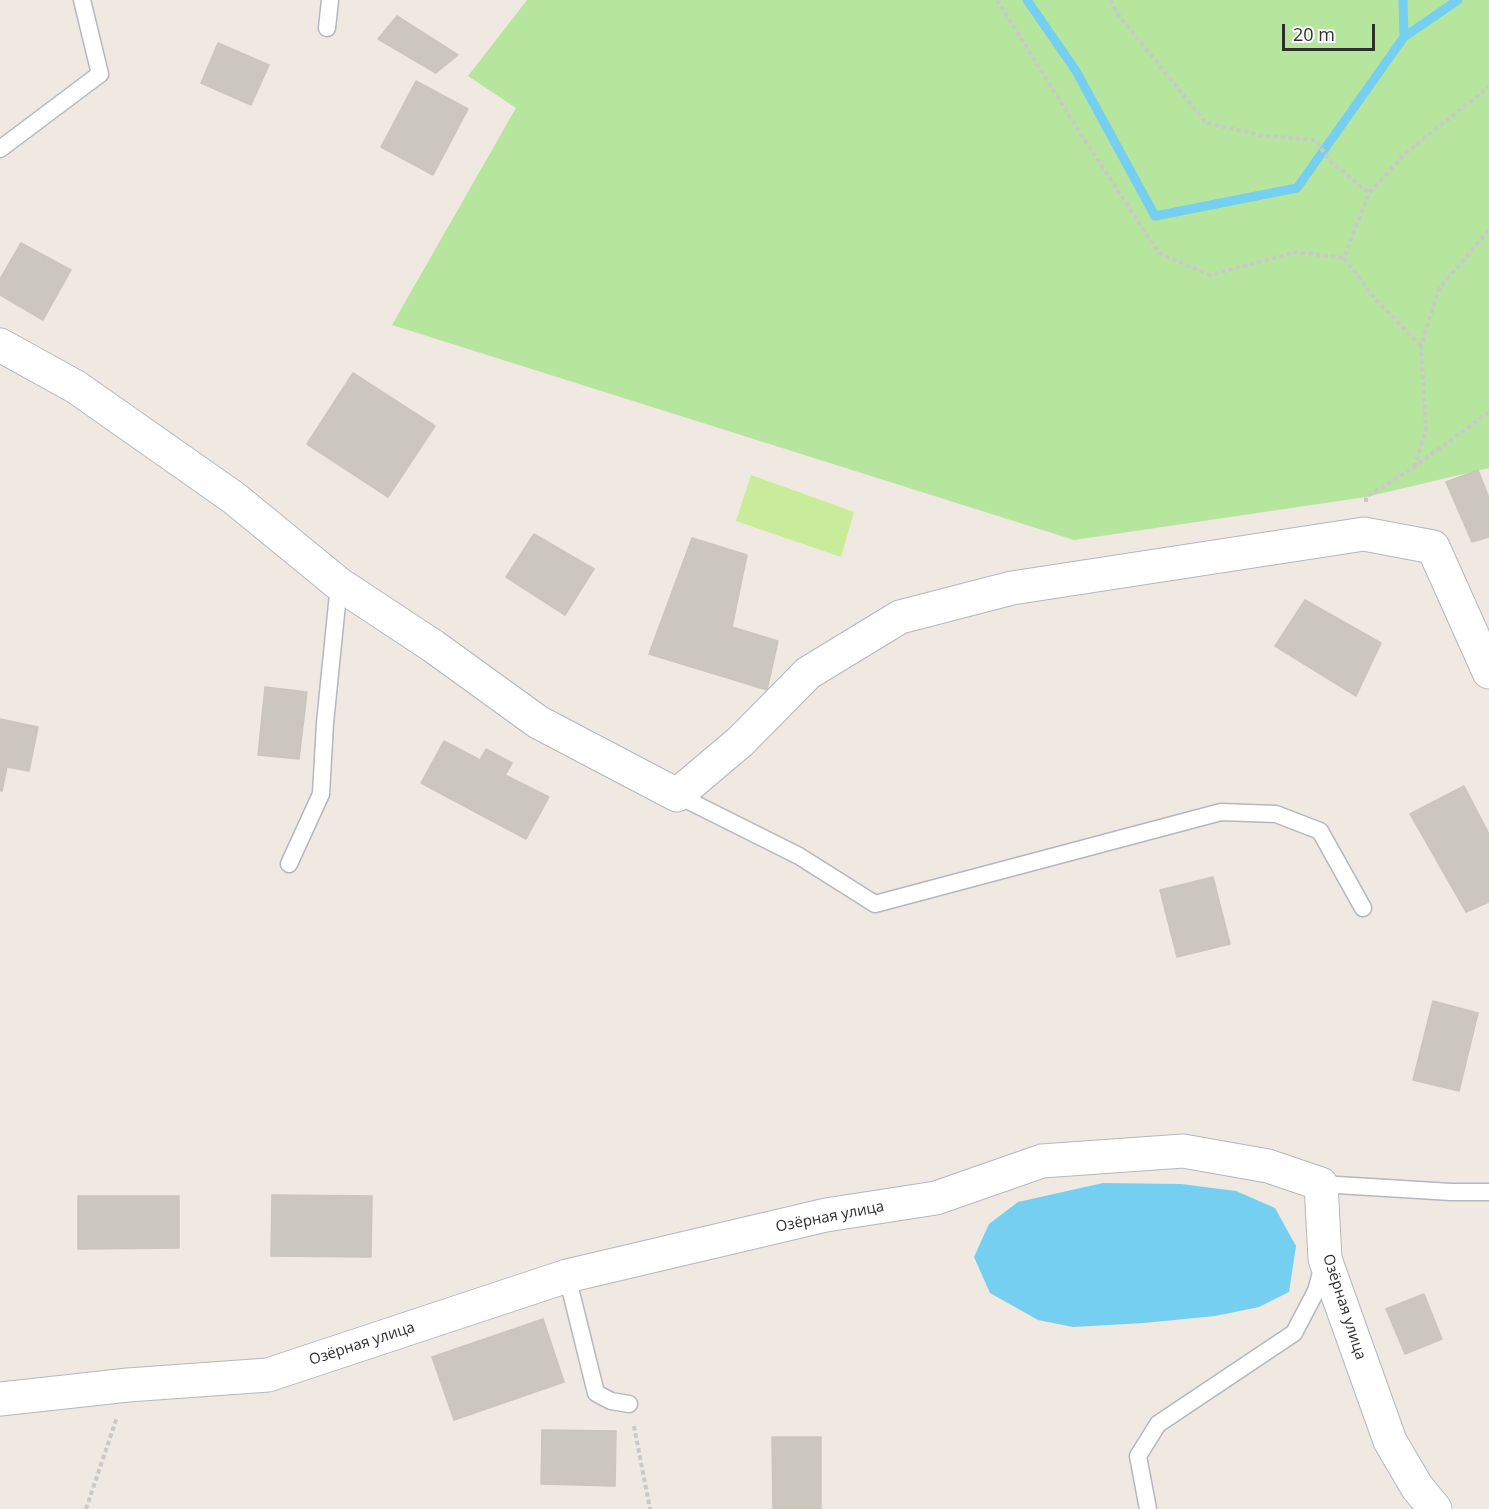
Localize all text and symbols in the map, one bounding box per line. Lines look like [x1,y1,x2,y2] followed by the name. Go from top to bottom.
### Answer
[1285,12,1378,50] scale bar
[1293,22,1335,46] text: 20 m
[774,1198,886,1236] street label: Озёрная улица
[1318,1252,1370,1362] street label: Озёрная улица
[307,1318,417,1370] street label: Озёрная улица

